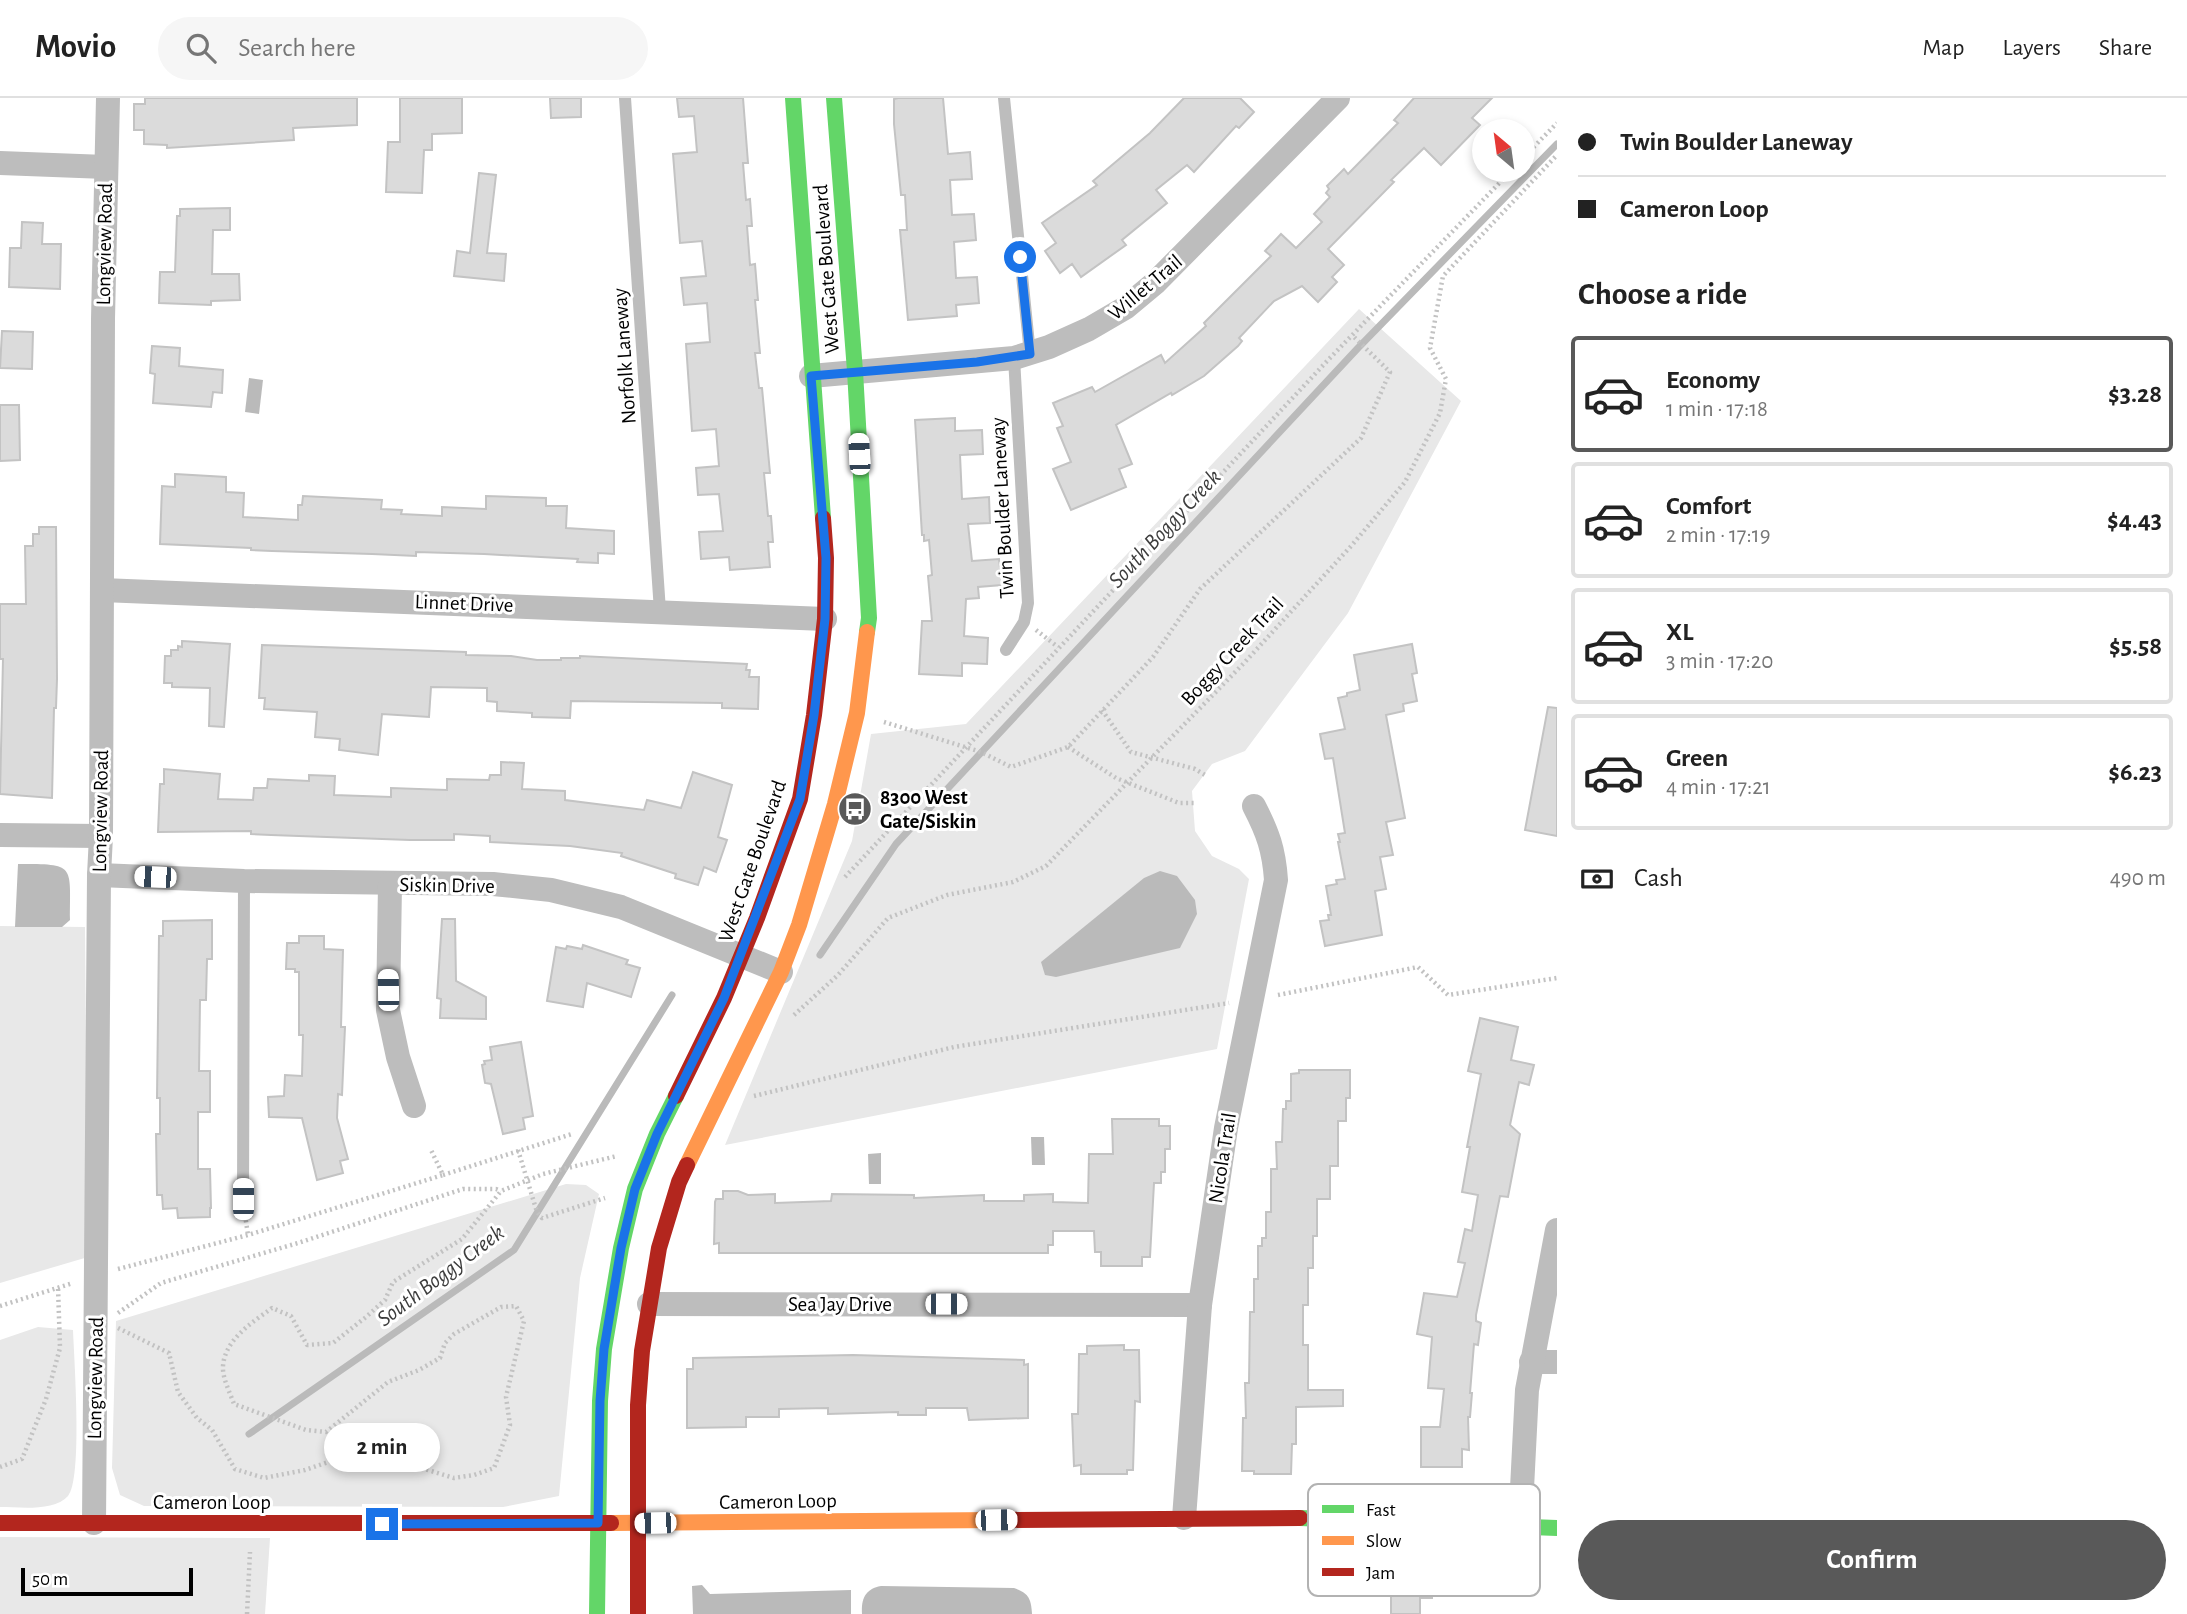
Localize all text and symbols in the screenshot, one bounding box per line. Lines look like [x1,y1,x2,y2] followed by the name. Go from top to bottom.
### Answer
[158,17,648,80] search box
[182,29,220,67] icon: search
[35,31,116,64] text: Movio
[238,35,356,61] text: Search here
[1922,36,1964,60] text: Map
[2002,36,2061,60] text: Layers
[2099,36,2152,60] text: Share
[1472,119,1535,182] north arrow
[1472,119,1535,182] map controls
[1620,129,1853,155] text: Twin Boulder Laneway
[93,182,116,306] street label: Longview Road
[810,183,843,354] street label: West Gate Boulevard
[1620,196,1769,222] text: Cameron Loop
[1004,241,1036,273] route start
[1104,251,1186,324] street label: Willet Trail
[1578,278,1747,310] text: Choose a ride
[609,287,640,425] street label: Norfolk Laneway
[1582,363,1645,426] icon: car
[1666,367,1760,393] text: Economy
[2108,381,2162,407] text: $3.28
[1666,398,1768,421] text: 1 min · 17:18
[987,417,1018,599] street label: Twin Boulder Laneway
[848,432,871,476] car
[1105,465,1226,593] water label: South Boggy Creek
[1582,489,1645,552] icon: car
[1666,493,1751,519] text: Comfort
[2107,507,2162,533] text: $4.43
[1666,524,1770,547] text: 2 min · 17:19
[414,591,514,616] street label: Linnet Drive
[1177,593,1288,709] street label: Boggy Creek Trail
[1582,615,1645,678] icon: car
[1666,619,1693,645] text: XL
[2109,633,2162,659] text: $5.58
[1666,650,1773,673] text: 3 min · 17:20
[1582,741,1645,804] icon: car
[1666,745,1728,771] text: Green
[89,749,112,873] street label: Longview Road
[2108,759,2162,785] text: $6.23
[1666,776,1771,799] text: 4 min · 17:21
[715,777,790,945] street label: West Gate Boulevard
[880,787,976,832] place label: 8300 West Gate/Siskin
[836,790,874,828] bus stop icon: 8300 West Gate/Siskin
[1578,860,1616,898] icon: cash
[1634,865,1683,891] text: Cash
[134,866,177,888] car
[2110,867,2166,890] text: 490 m
[399,874,495,897] street label: Siskin Drive
[378,969,399,1011] car
[1205,1111,1240,1205] street label: Nicola Trail
[233,1178,254,1220] car
[373,1221,509,1331] water label: South Boggy Creek
[788,1294,892,1315] street label: Sea Jay Drive
[926,1294,968,1315] car
[84,1316,107,1440] street label: Longview Road
[324,1422,440,1472] callout: 2 min
[356,1436,408,1459] text: 2 min
[1308,1484,1540,1596] legend
[719,1490,837,1513] street label: Cameron Loop
[153,1492,271,1513] street label: Cameron Loop
[1366,1501,1396,1520] text: Fast
[366,1508,398,1540] route end
[975,1509,1018,1531] car
[634,1512,677,1534] car
[1578,1520,2166,1600] button: Confirm
[1366,1532,1402,1551] text: Slow
[1366,1564,1395,1583] text: Jam
[21,1565,192,1597] scale bar
[32,1570,68,1589] text: 50 m

